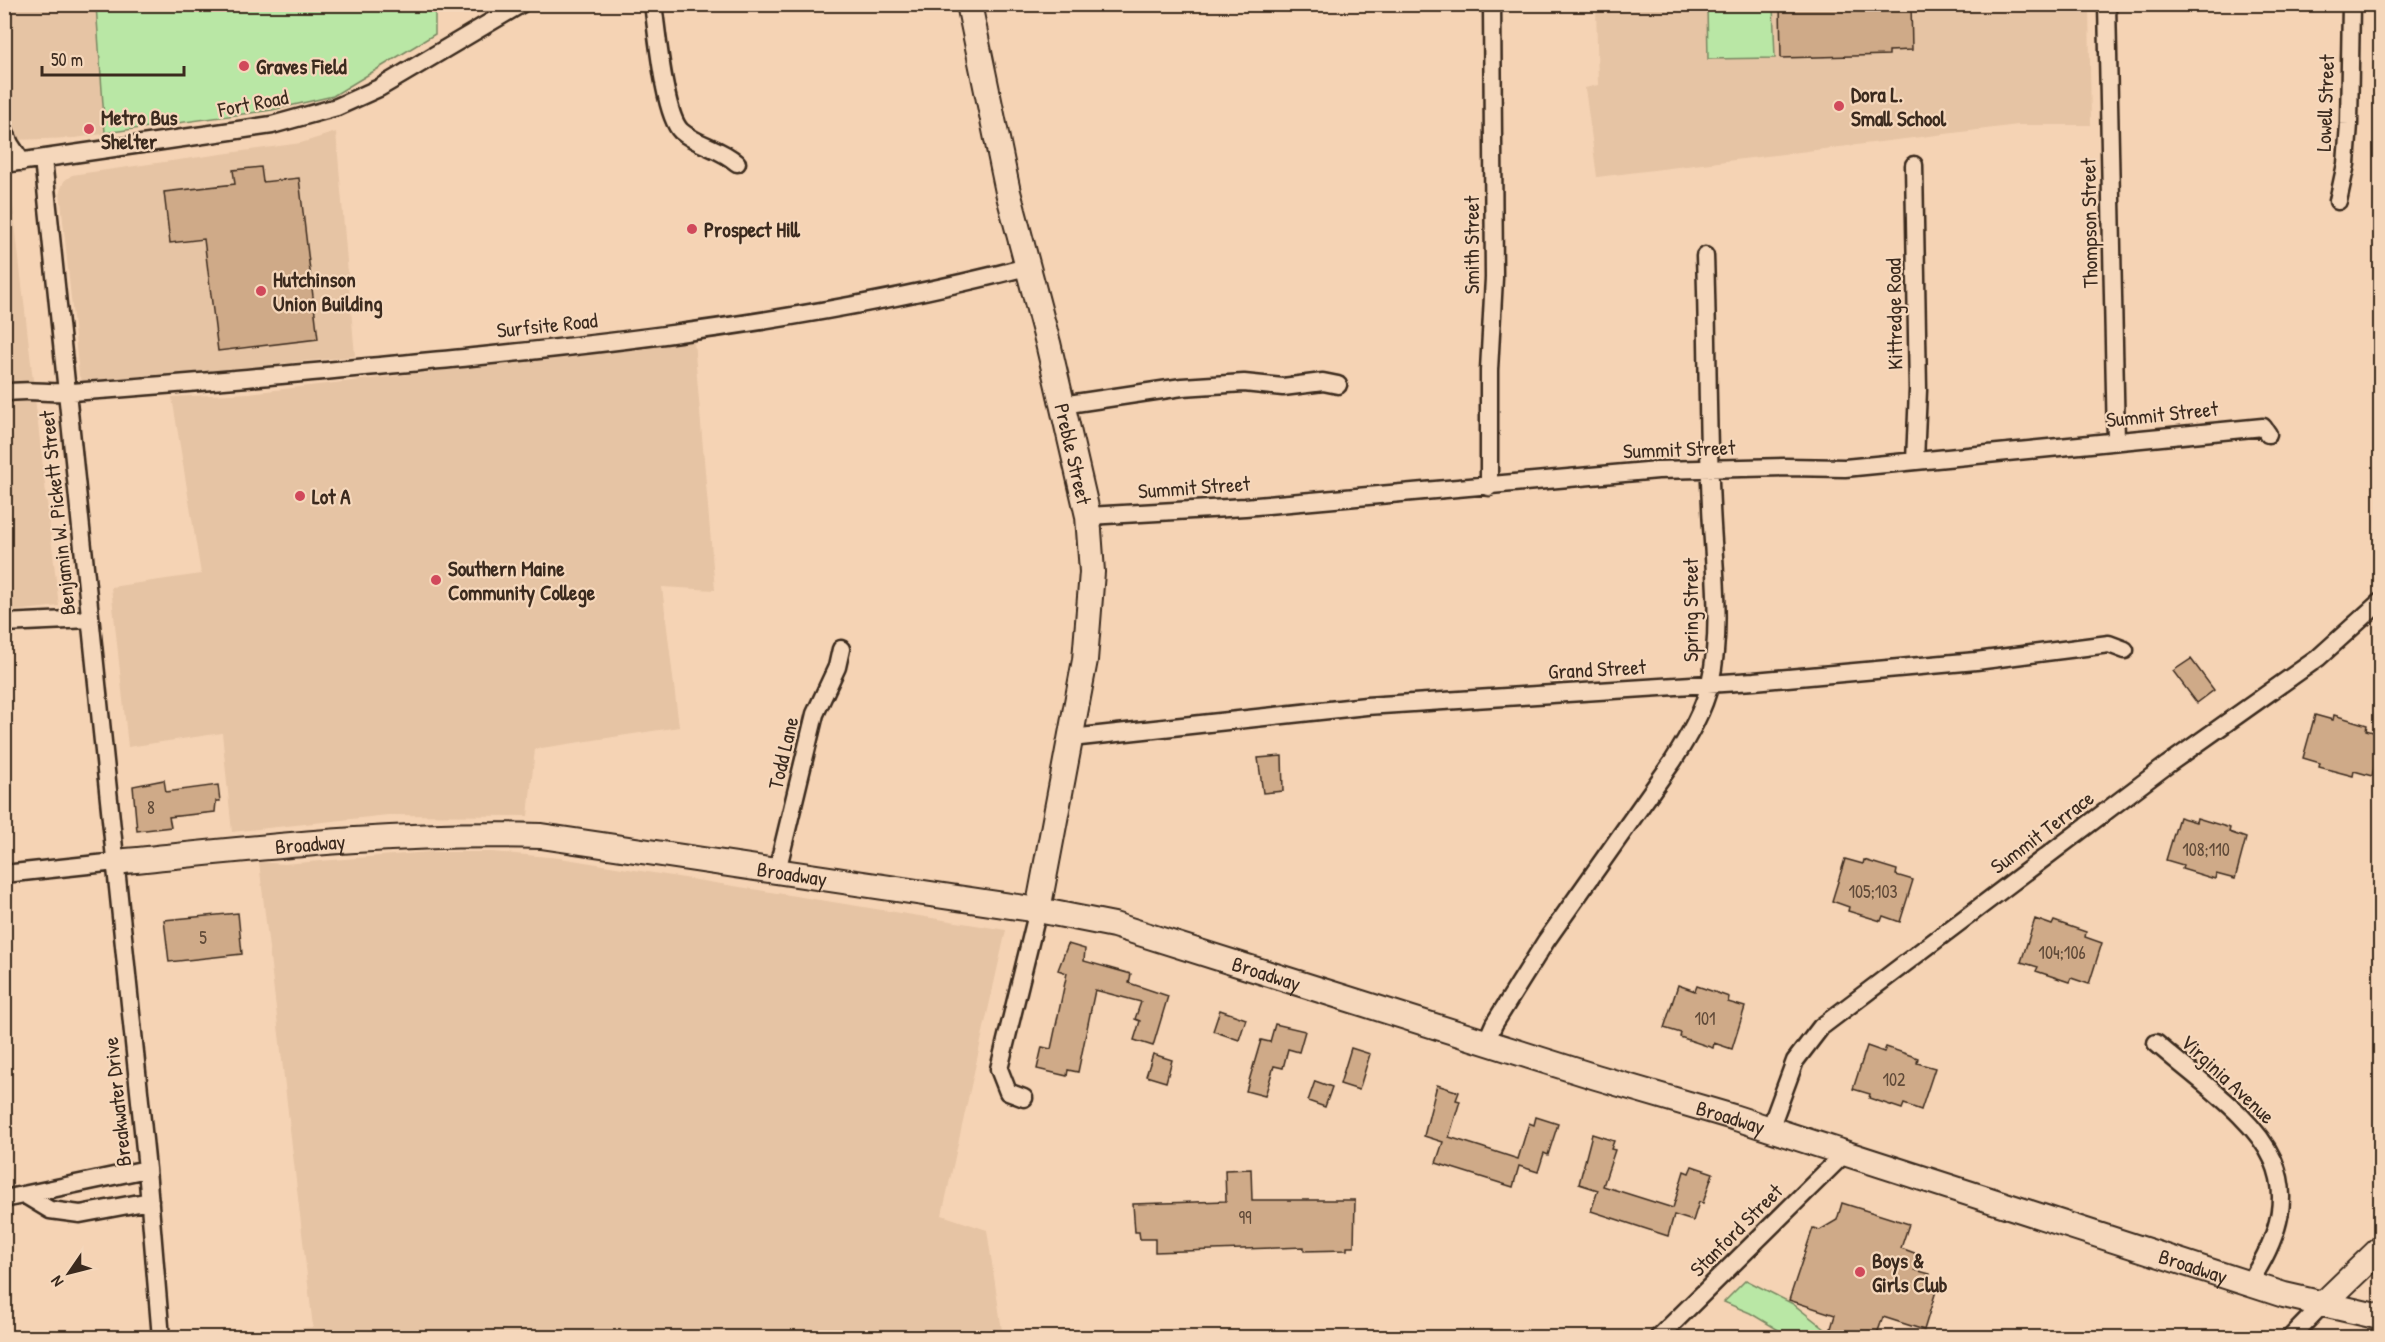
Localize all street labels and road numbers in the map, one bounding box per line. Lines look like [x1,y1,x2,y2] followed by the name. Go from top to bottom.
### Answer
[2309,53,2341,152] street label: Lowell Street
[214,82,291,124] street label: Fort Road
[2073,157,2105,288] street label: Thompson Street
[1457,195,1486,294] street label: Smith Street
[1879,258,1909,370] street label: Kittredge Road
[495,305,599,345] street label: Surfsite Road
[2105,394,2220,434] street label: Summit Street
[1048,400,1100,508] street label: Preble Street
[32,409,82,617] street label: Benjamin W. Pickett Street
[1622,433,1736,465] street label: Summit Street
[1137,469,1252,505] street label: Summit Street
[1676,557,1705,662] street label: Spring Street
[1547,652,1647,686] street label: Grand Street
[761,714,805,792] street label: Todd Lane
[1984,784,2100,880] street label: Summit Terrace
[274,826,346,861] street label: Broadway
[755,854,829,893] street label: Broadway
[1229,949,1305,998] street label: Broadway
[2175,1028,2281,1130] street label: Virginia Avenue
[96,1036,138,1168] street label: Breakwater Drive
[1693,1093,1769,1141] street label: Broadway
[1683,1177,1789,1283] street label: Stanford Street
[2155,1241,2231,1290] street label: Broadway

